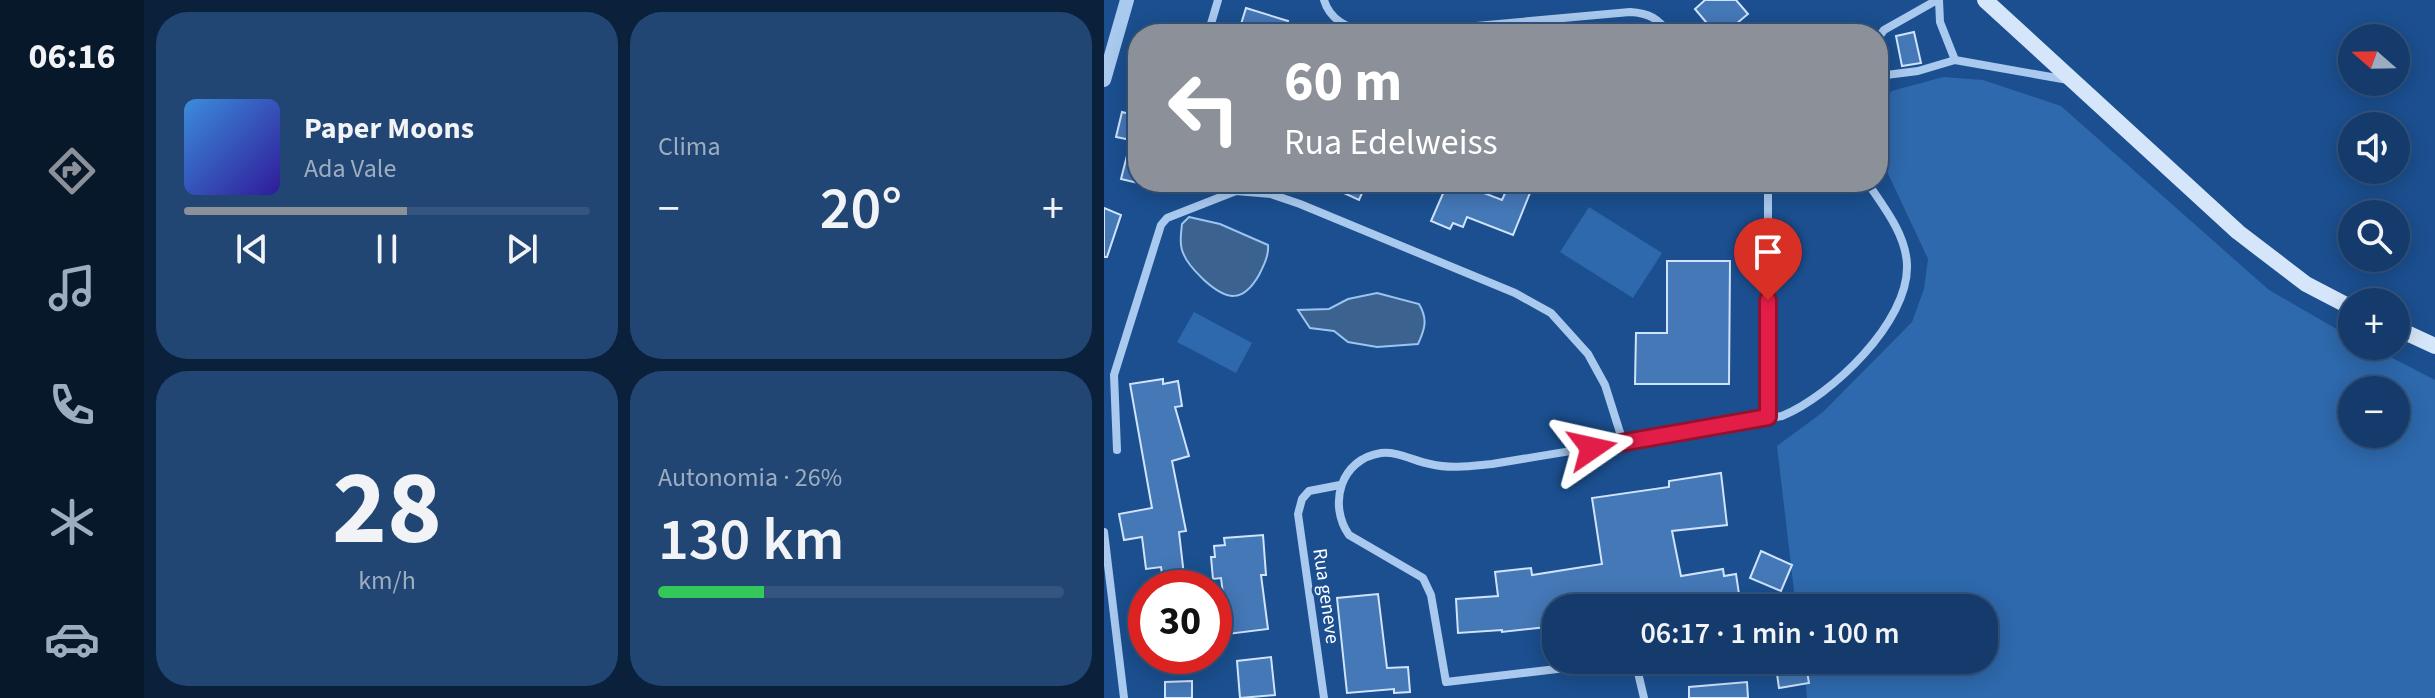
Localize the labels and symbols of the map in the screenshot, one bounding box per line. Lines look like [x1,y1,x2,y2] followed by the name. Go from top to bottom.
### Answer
[2338,24,2410,96] north arrow
[1734,218,1802,300] pin
[1550,406,1634,490] position arrow
[1305,546,1347,646] street label: Rua geneve
[1128,570,1232,674] speed limit sign: 30

